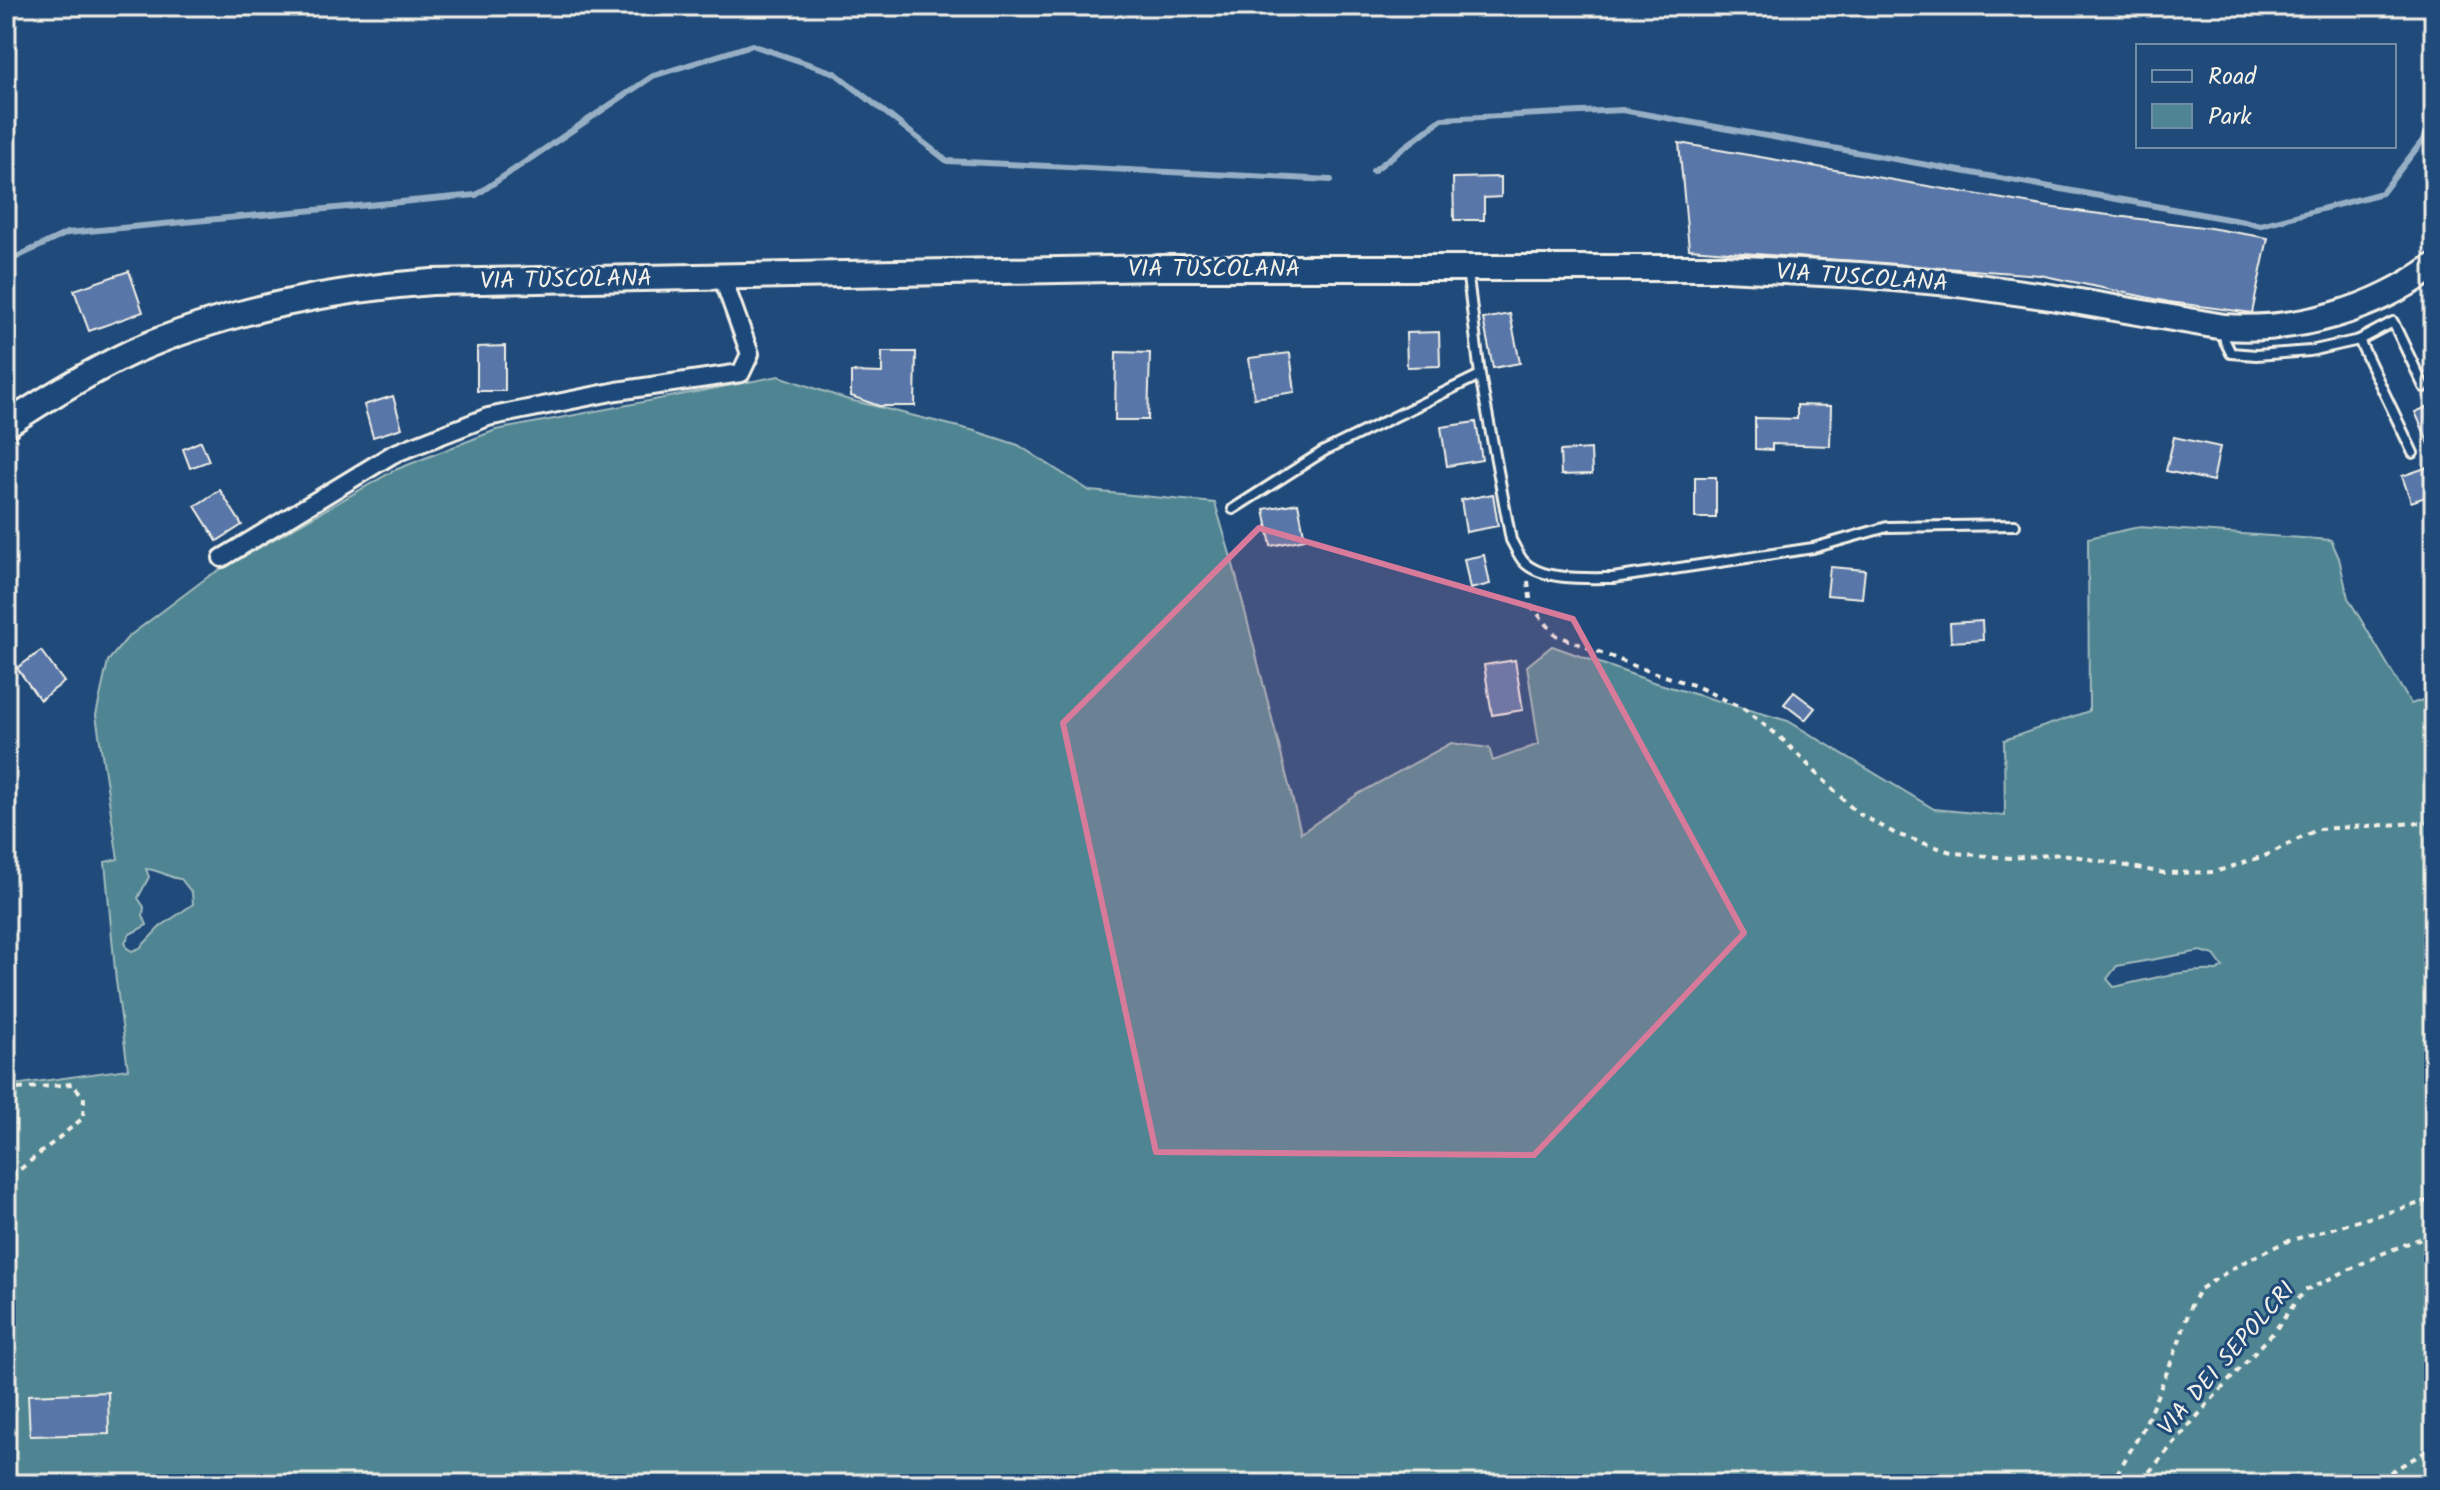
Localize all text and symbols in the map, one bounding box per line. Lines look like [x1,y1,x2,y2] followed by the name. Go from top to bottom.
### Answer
[2136,44,2396,148] legend
[2208,58,2257,97] text: Road
[2208,98,2252,137] text: Park
[1128,250,1300,289] street label: VIA TUSCOLANA
[1775,253,1949,304] street label: VIA TUSCOLANA
[480,260,652,301] street label: VIA TUSCOLANA
[2149,1273,2306,1445] street label: VIA DEI SEPOLCRI

